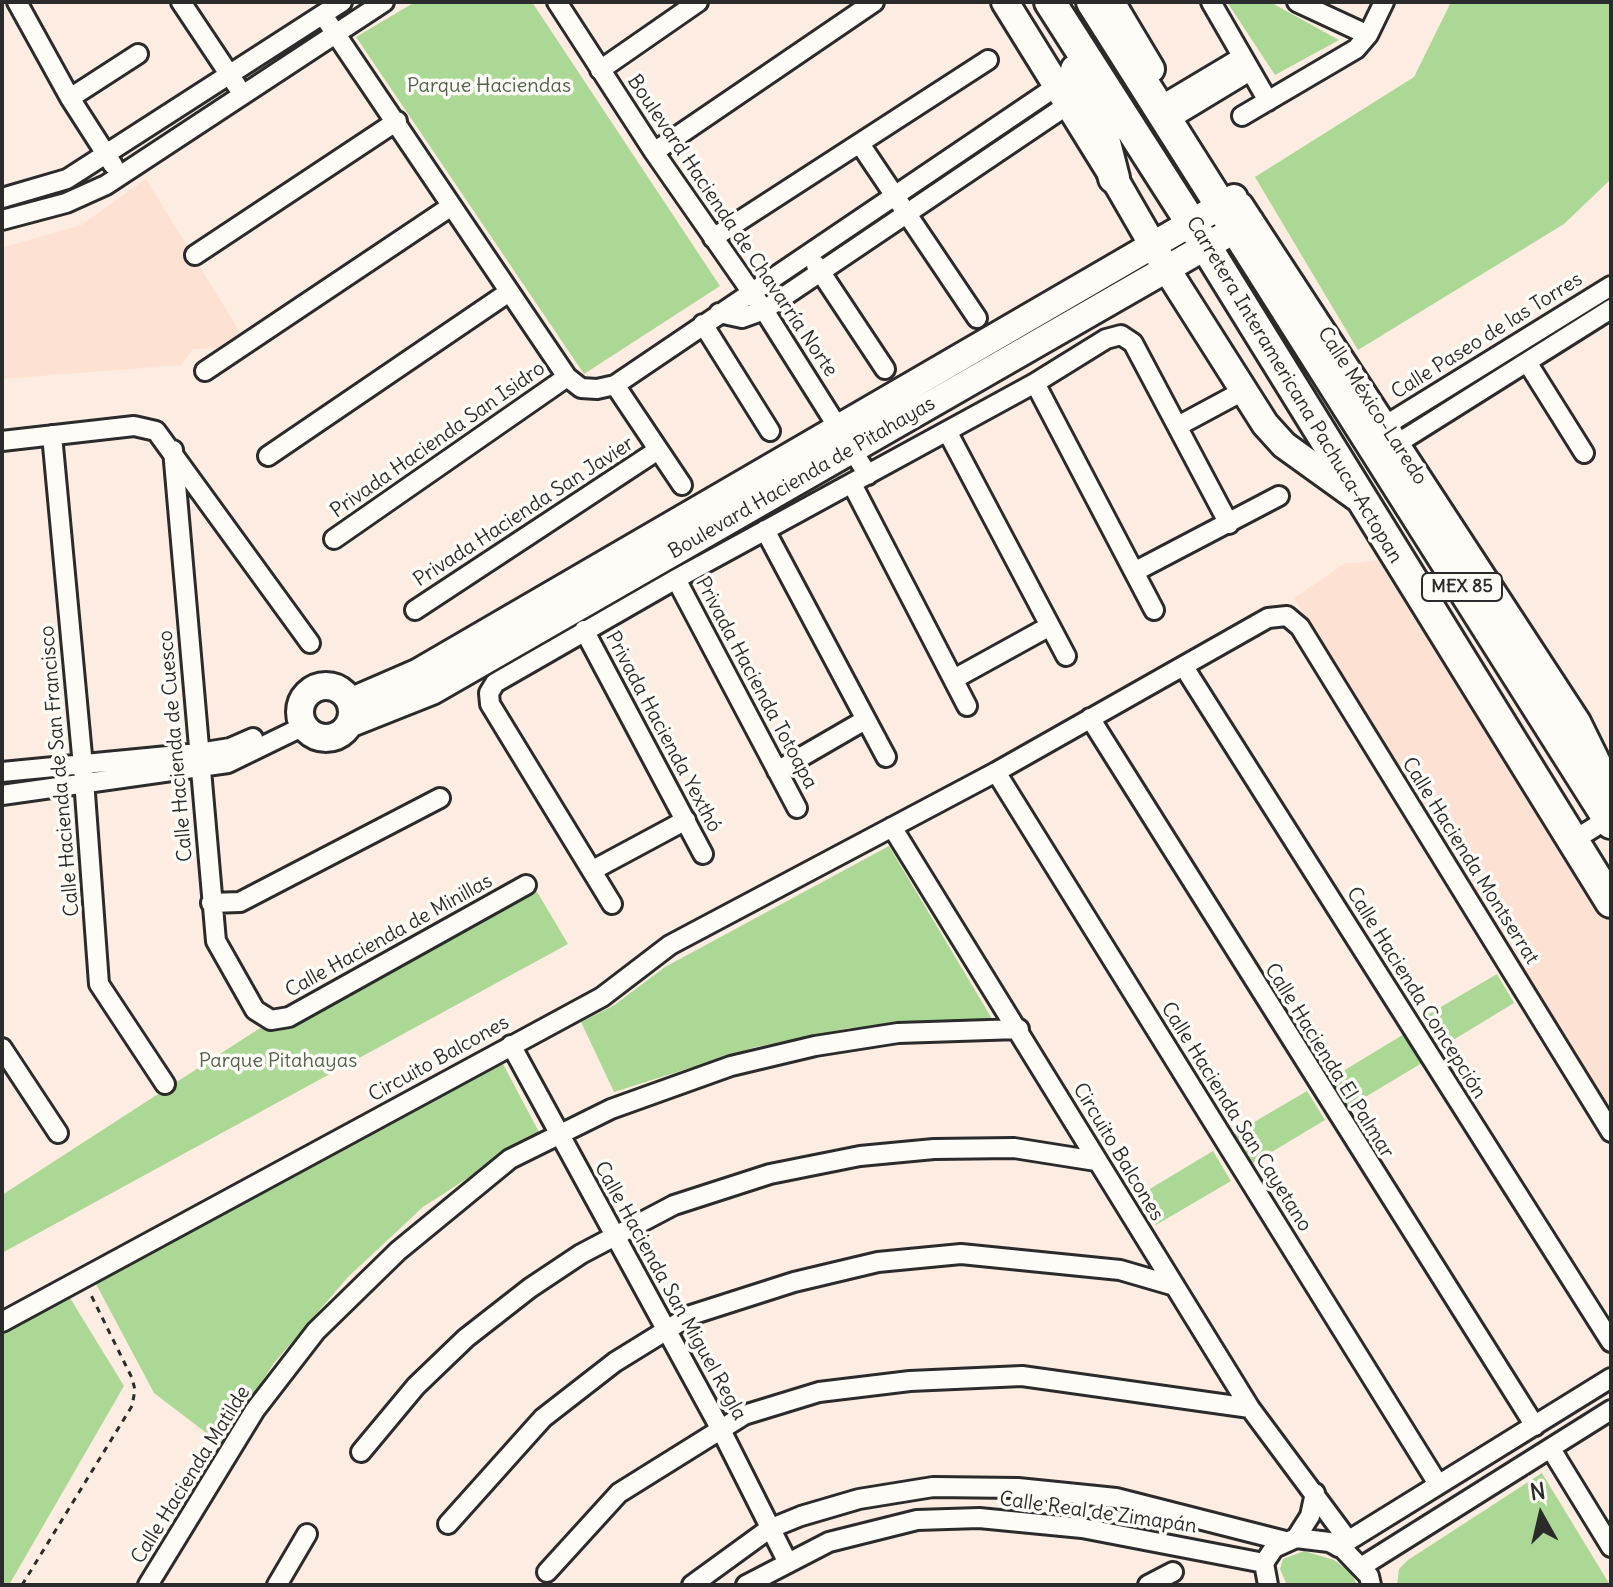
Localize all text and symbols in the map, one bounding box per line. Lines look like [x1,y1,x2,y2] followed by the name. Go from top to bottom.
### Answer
[622,70,842,382] street label: Boulevard Hacienda de Chavarría Norte
[407,74,571,98] park label: Parque Haciendas
[1181,212,1407,568] street label: Carretera Interamericana Pachuca-Actopan
[1387,267,1587,405] street label: Calle Paseo de las Torres
[1312,323,1432,489] street label: Calle México-Laredo
[326,357,550,523] street label: Privada Hacienda San Isidro
[664,392,940,564] street label: Boulevard Hacienda de Pitahayas
[409,432,639,592] street label: Privada Hacienda San Javier
[690,573,822,793] street label: Privada Hacienda Totoapa
[1422,573,1502,601] road number: MEX 85
[35,624,85,918] street label: Calle Hacienda de San Francisco
[600,628,726,836] street label: Privada Hacienda Yexthó
[154,629,198,863] street label: Calle Hacienda de Cuesco
[1396,753,1544,969] street label: Calle Hacienda Montserrat
[281,869,497,1003] street label: Calle Hacienda de Minillas
[1341,883,1491,1103] street label: Calle Hacienda Concepción
[1259,959,1399,1163] street label: Calle Hacienda El Palmar
[1155,998,1317,1236] street label: Calle Hacienda San Cayetano
[365,1011,513,1107] street label: Circuito Balcones
[199,1049,357,1073] park label: Parque Pitahayas
[1067,1079,1169,1225] street label: Circuito Balcones
[589,1158,751,1424] street label: Calle Hacienda San Miguel Regla
[126,1382,256,1568] street label: Calle Hacienda Matilde
[1501,1475,1581,1555] north arrow
[1528,1476,1547,1506] text: N
[998,1487,1198,1539] street label: Calle Real de Zimapán

